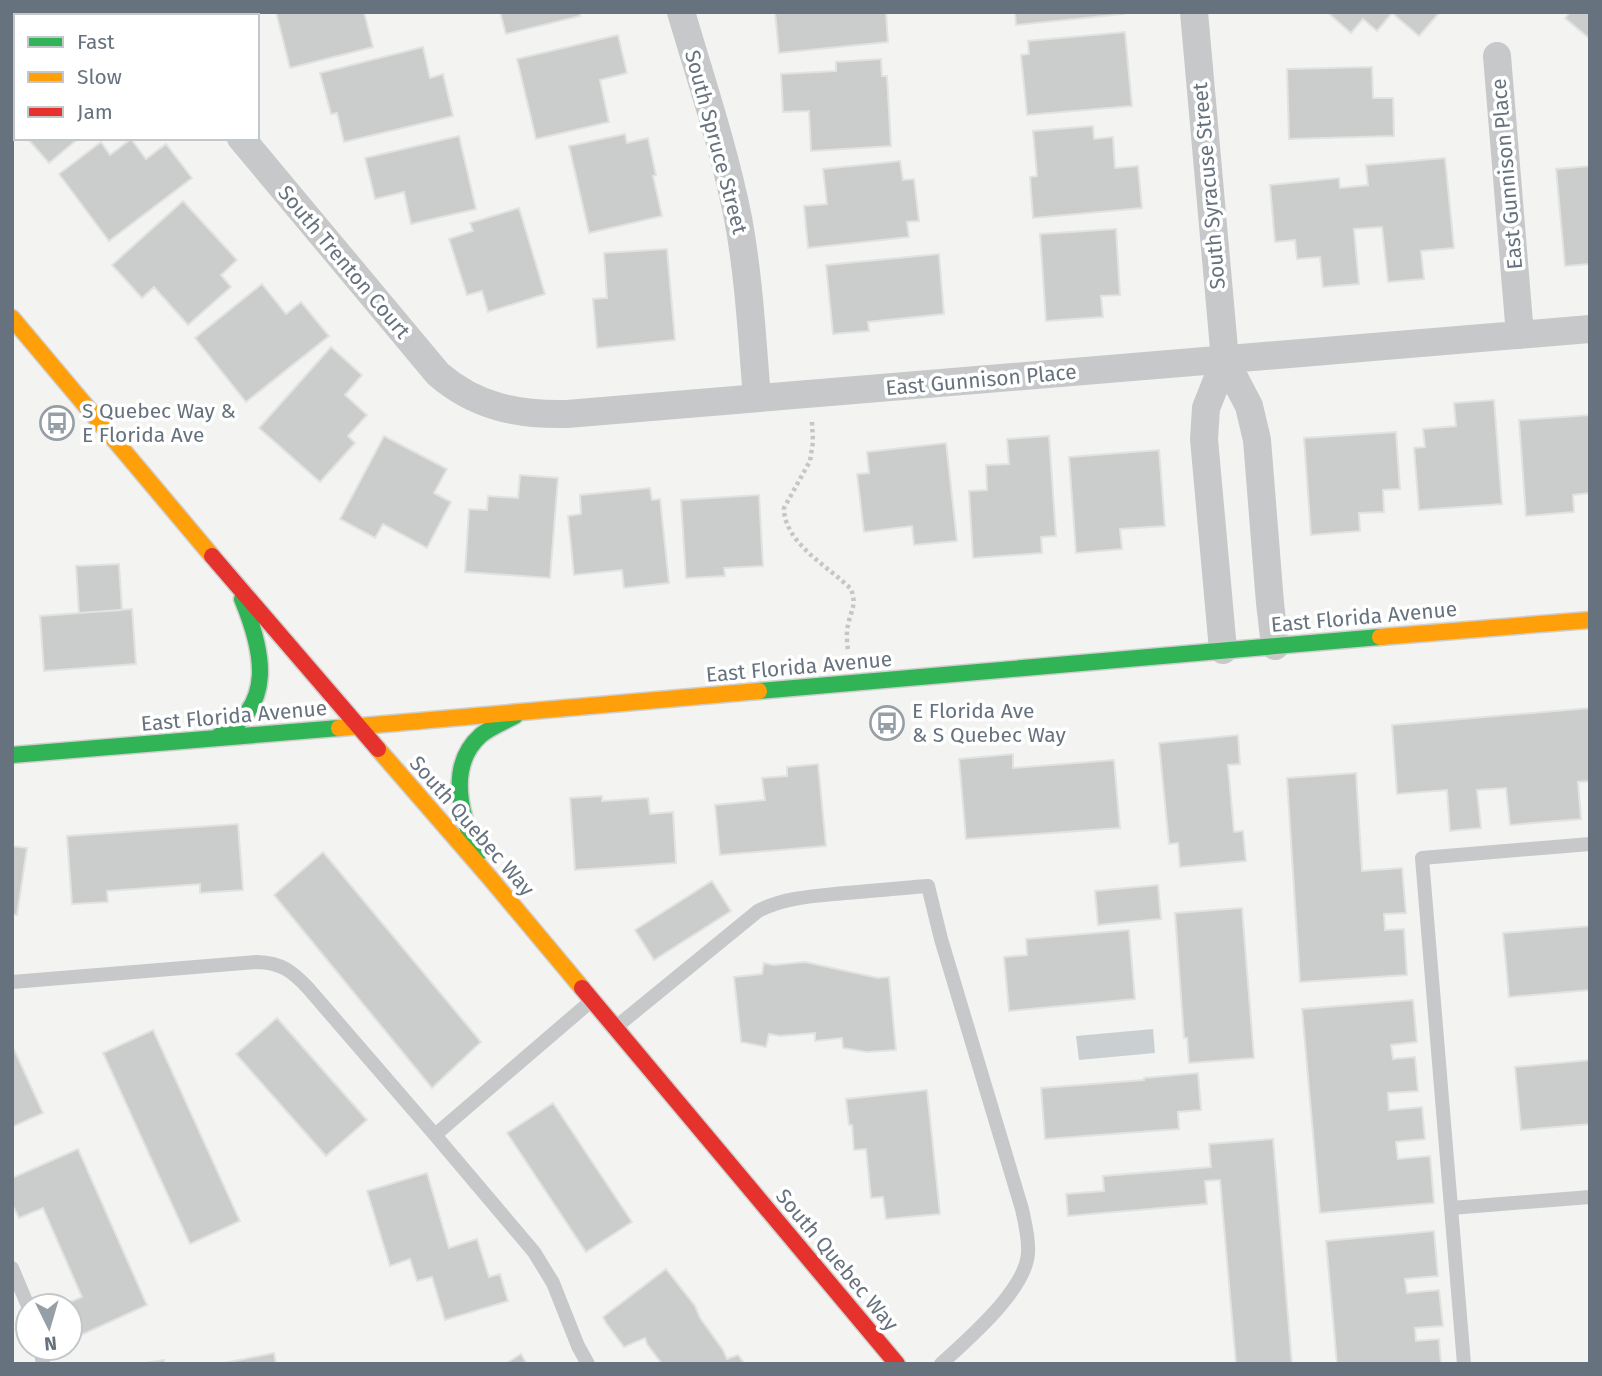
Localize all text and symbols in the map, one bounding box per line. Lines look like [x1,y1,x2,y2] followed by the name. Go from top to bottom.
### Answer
[14,14,259,140] legend
[77,29,115,55] text: Fast
[679,47,753,237] street label: South Spruce Street
[77,64,122,90] text: Slow
[1486,77,1528,271] street label: East Gunnison Place
[1187,81,1231,291] street label: South Syracuse Street
[77,99,113,125] text: Jam
[272,180,416,344] street label: South Trenton Court
[884,359,1078,401] street label: East Gunnison Place
[82,398,236,448] place label: S Quebec Way & E Florida Ave
[38,404,76,442] bus stop icon: S Quebec Way & E Florida Ave
[1270,596,1458,638] street label: East Florida Avenue
[705,646,893,688] street label: East Florida Avenue
[140,695,328,737] street label: East Florida Avenue
[912,698,1066,748] place label: E Florida Ave & S Quebec Way
[868,704,906,742] bus stop icon: E Florida Ave & S Quebec Way
[404,751,540,902] street label: South Quebec Way
[770,1184,904,1337] street label: South Quebec Way
[14,1292,84,1362] north arrow
[43,1331,58,1355] text: N

